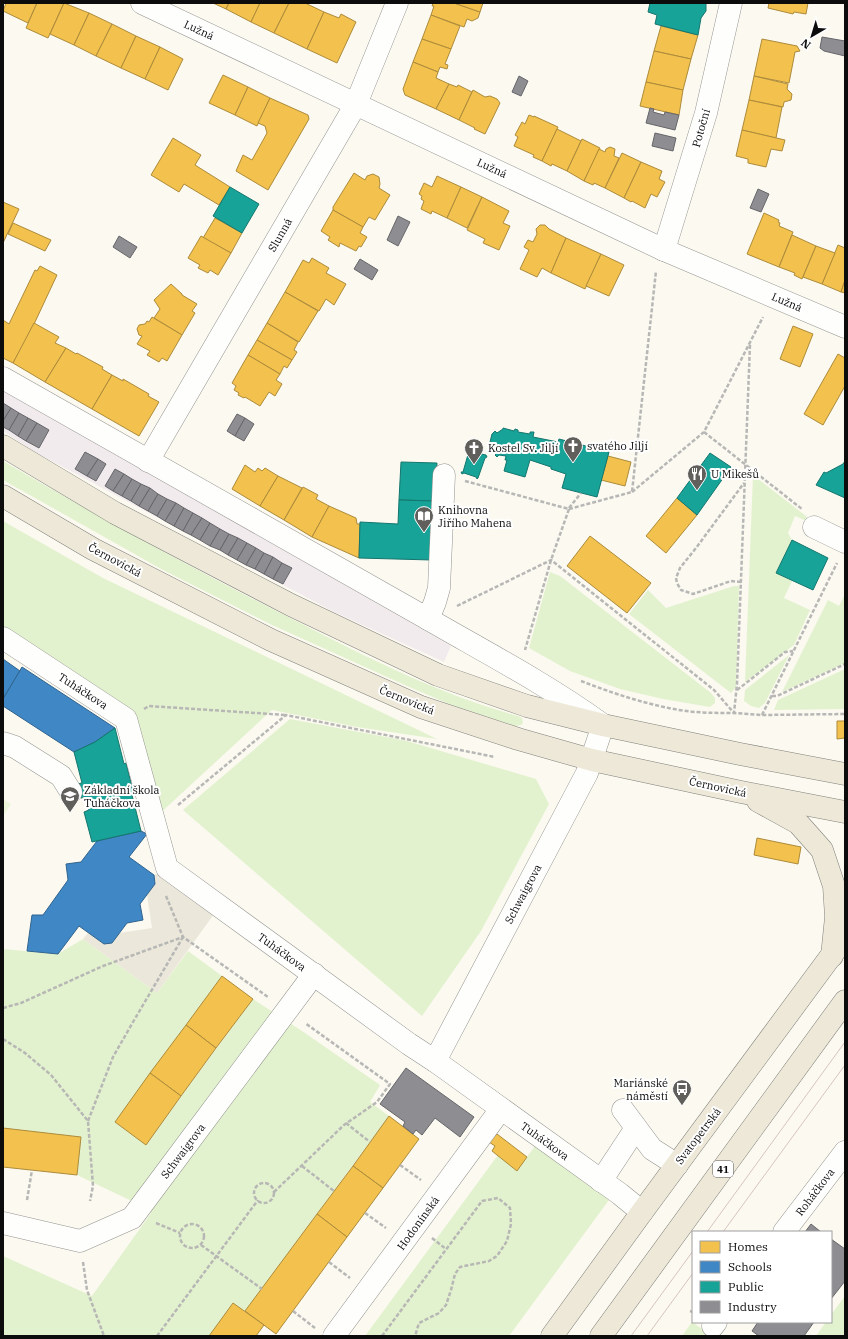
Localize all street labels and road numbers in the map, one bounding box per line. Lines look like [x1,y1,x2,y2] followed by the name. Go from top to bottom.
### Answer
[182,17,216,43] street label: Lužná
[689,107,713,149] street label: Potoční
[475,155,509,181] street label: Lužná
[265,216,295,254] street label: Slunná
[770,289,804,315] street label: Lužná
[86,540,144,580] street label: Černovická
[56,670,110,712] street label: Tuháčkova
[377,683,437,717] street label: Černovická
[688,774,748,800] street label: Černovická
[501,862,545,926] street label: Schwaigrova
[255,930,309,974] street label: Tuháčkova
[672,1105,724,1167] street label: Svatopetrská
[518,1119,572,1163] street label: Tuháčkova
[158,1121,208,1181] street label: Schwaigrova
[713,1161,733,1177] road number: 41
[793,1165,837,1219] street label: Roháčkova
[394,1193,442,1253] street label: Hodonínská

